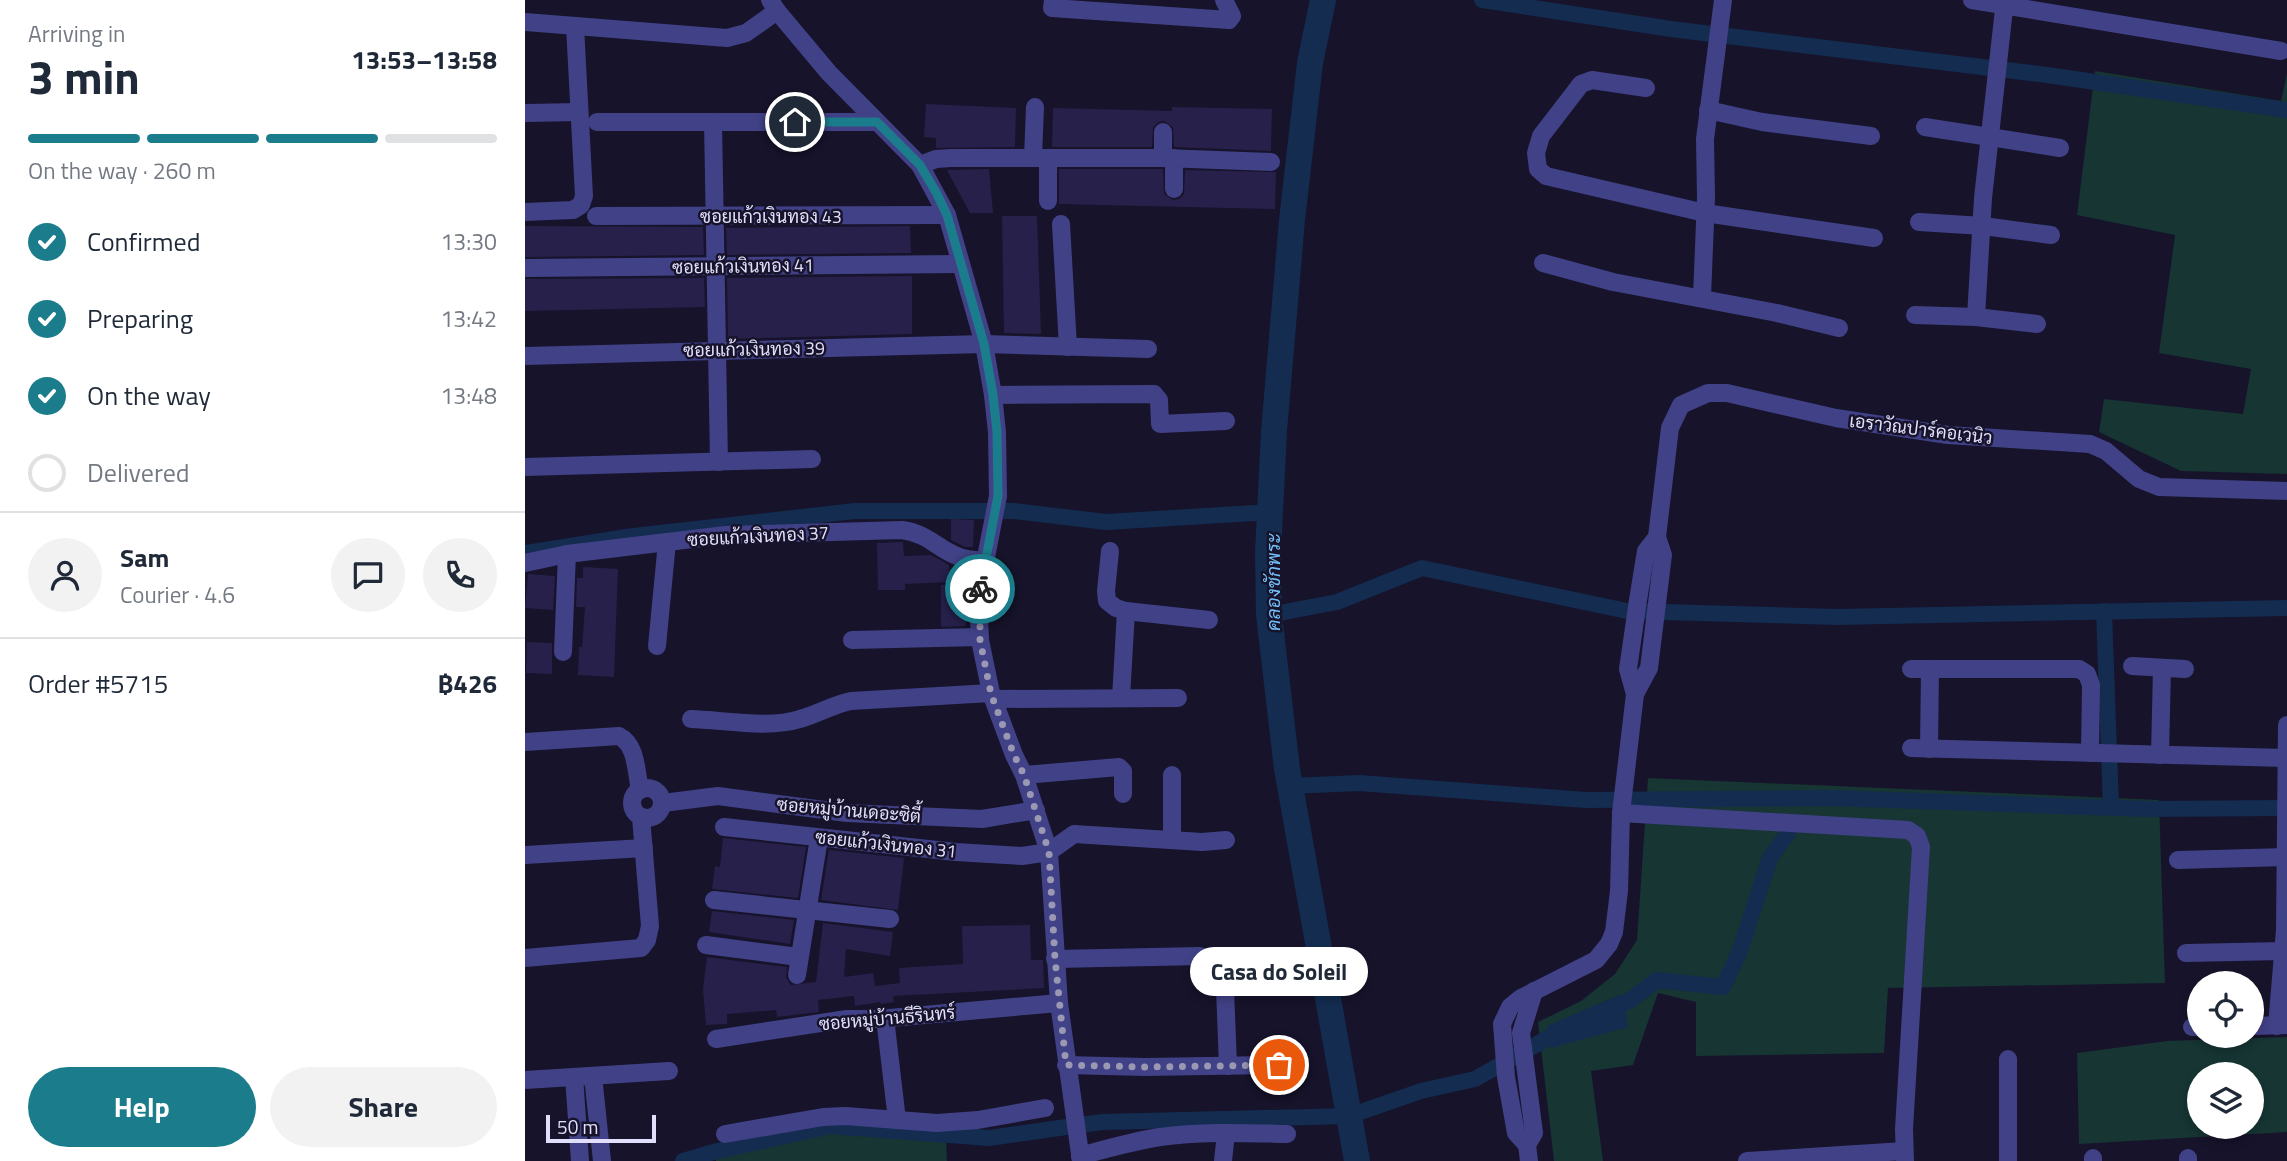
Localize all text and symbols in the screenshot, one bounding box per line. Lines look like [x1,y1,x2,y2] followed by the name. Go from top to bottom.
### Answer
[28,16,125,51] text: Arriving in
[351,40,497,79] text: 13:53–13:58
[28,42,140,112] text: 3 min
[765,92,825,152] pin
[776,103,814,141] icon: home
[28,153,216,188] text: On the way · 260 m
[700,203,842,230] street label: ซอยแก้วเงินทอง 43
[87,222,201,261] text: Confirmed
[28,223,66,261] icon: check
[440,224,497,259] text: 13:30
[672,251,814,281] street label: ซอยแก้วเงินทอง 41
[87,299,193,338] text: Preparing
[28,300,66,338] icon: check
[440,301,497,336] text: 13:42
[683,334,825,364] street label: ซอยแก้วเงินทอง 39
[87,376,211,415] text: On the way
[28,377,66,415] icon: check
[440,378,497,413] text: 13:48
[1848,407,1994,451] street label: เอราวัณปาร์คอเวนิว
[87,453,190,492] text: Delivered
[686,519,830,553] street label: ซอยแก้วเงินทอง 37
[1258,532,1287,631] water label: คลองชักพระ
[28,538,102,612] button: person
[120,538,169,577] text: Sam
[331,538,405,612] button: chat
[423,538,497,612] button: phone
[945,554,1015,624] courier
[961,570,999,608] icon: bike
[120,577,235,612] text: Courier · 4.6
[28,664,168,703] text: Order #5715
[438,664,497,703] text: ฿426
[776,788,923,830] street label: ซอยหมู่บ้านเดอะซิตี้
[814,823,958,865] street label: ซอยแก้วเงินทอง 31
[1190,946,1368,995] callout: Casa do Soleil
[1211,954,1347,989] text: Casa do Soleil
[2187,971,2264,1139] map controls
[2187,971,2264,1048] button: locate
[818,999,957,1037] street label: ซอยหมู่บ้านธีรินทร์
[1249,1035,1309,1095] pin
[1260,1046,1298,1084] icon: bag
[2187,1062,2264,1139] button: layers
[28,1067,256,1147] button: Help
[270,1067,497,1147] button: Share
[546,1112,656,1144] scale bar
[557,1112,598,1141] text: 50 m

